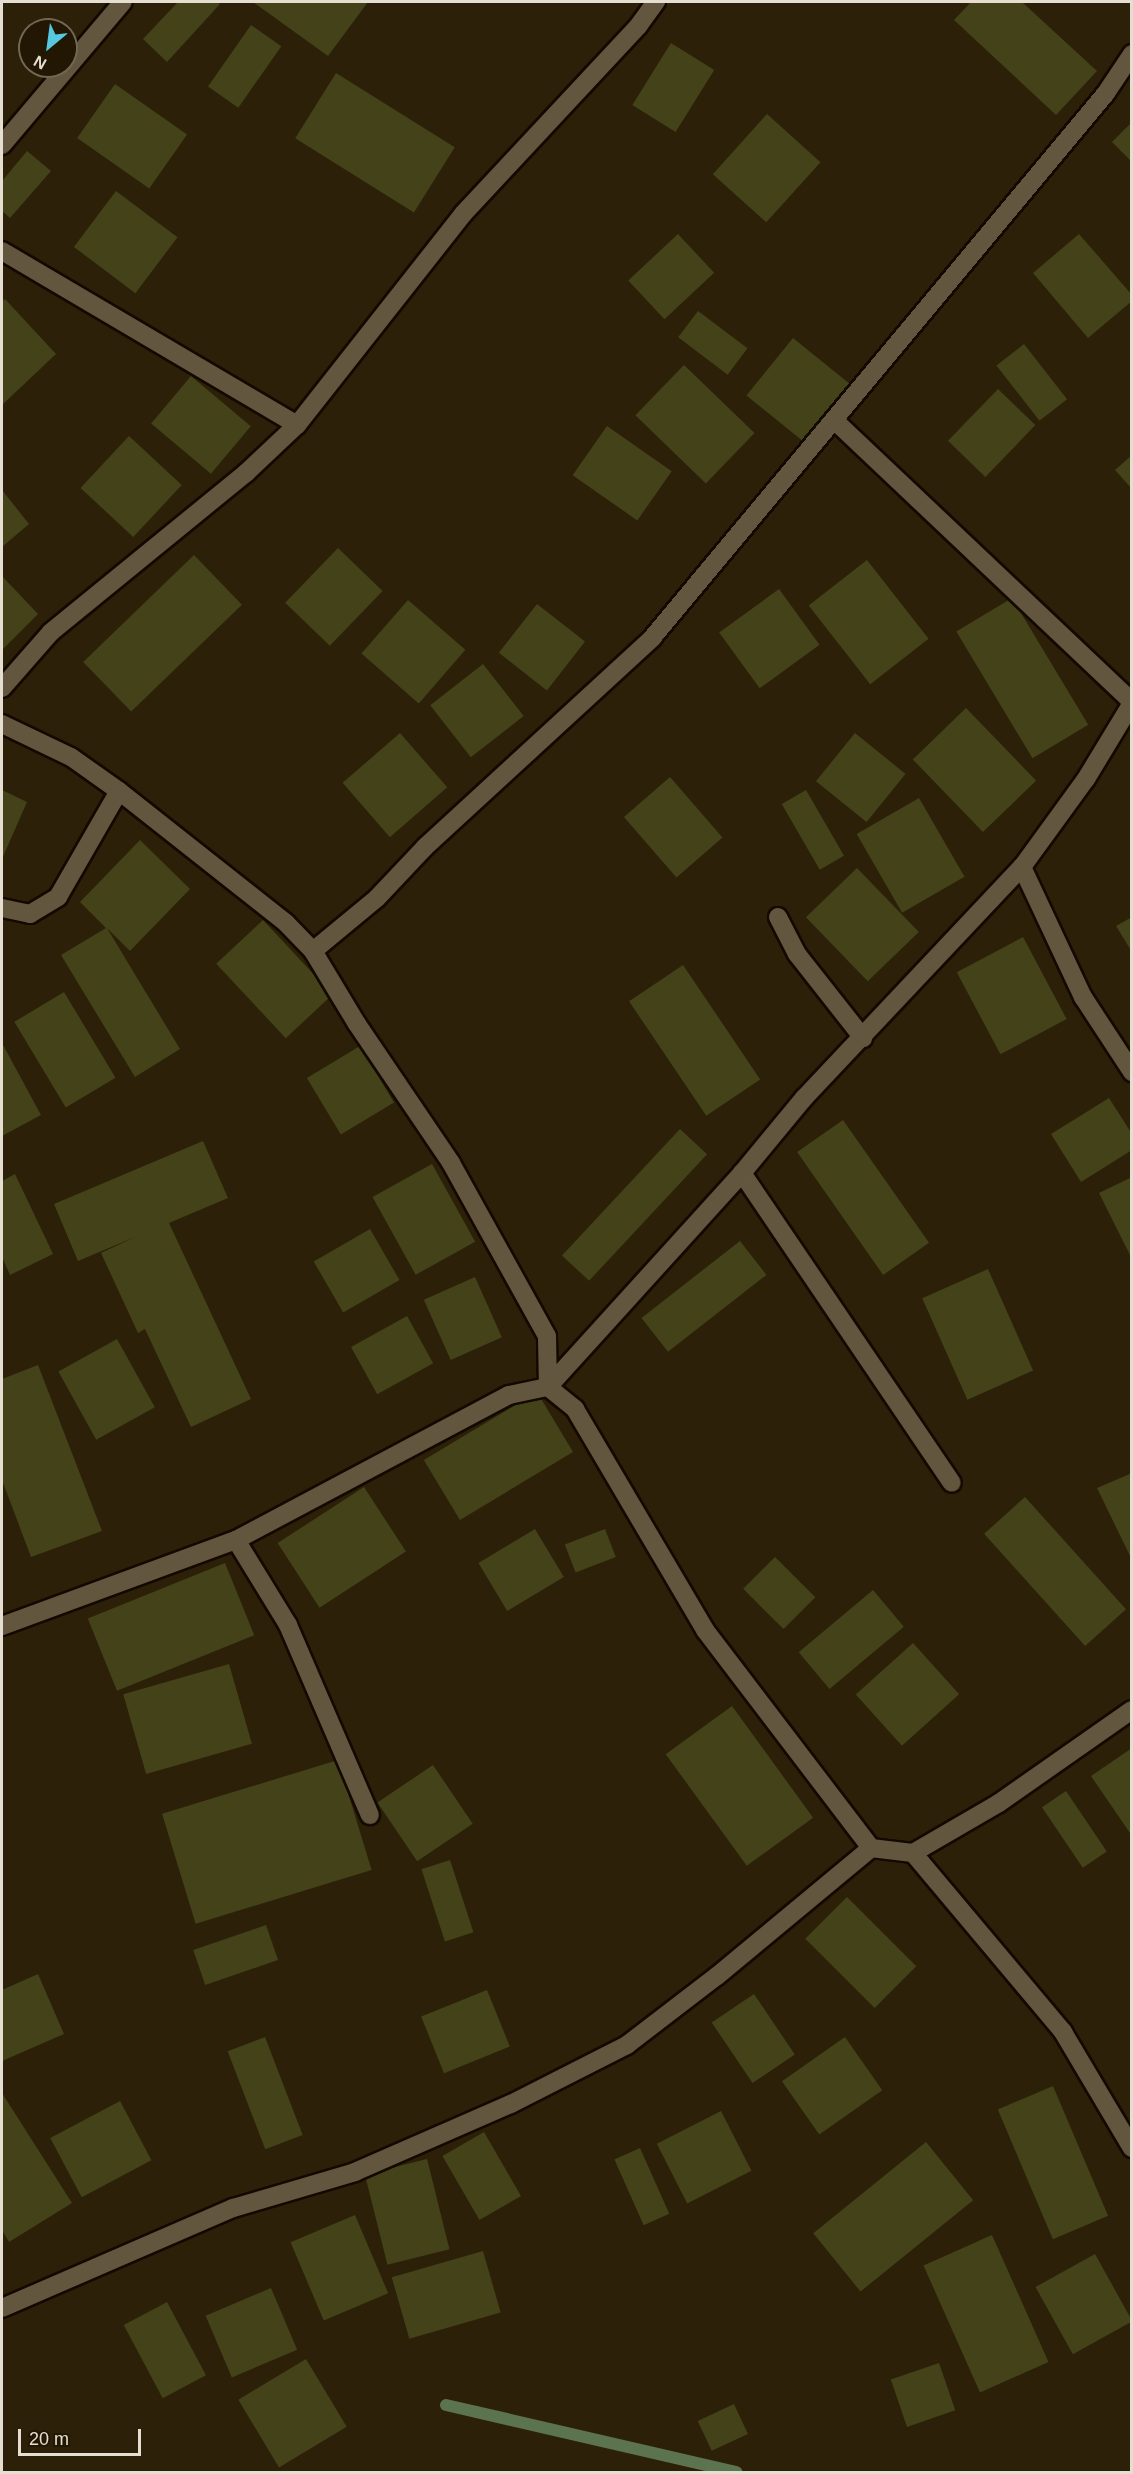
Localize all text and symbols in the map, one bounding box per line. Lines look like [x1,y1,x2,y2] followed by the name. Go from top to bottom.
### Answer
[18,18,78,78] north arrow
[31,52,49,73] text: N
[21,2417,144,2455] scale bar
[29,2429,69,2449] text: 20 m

